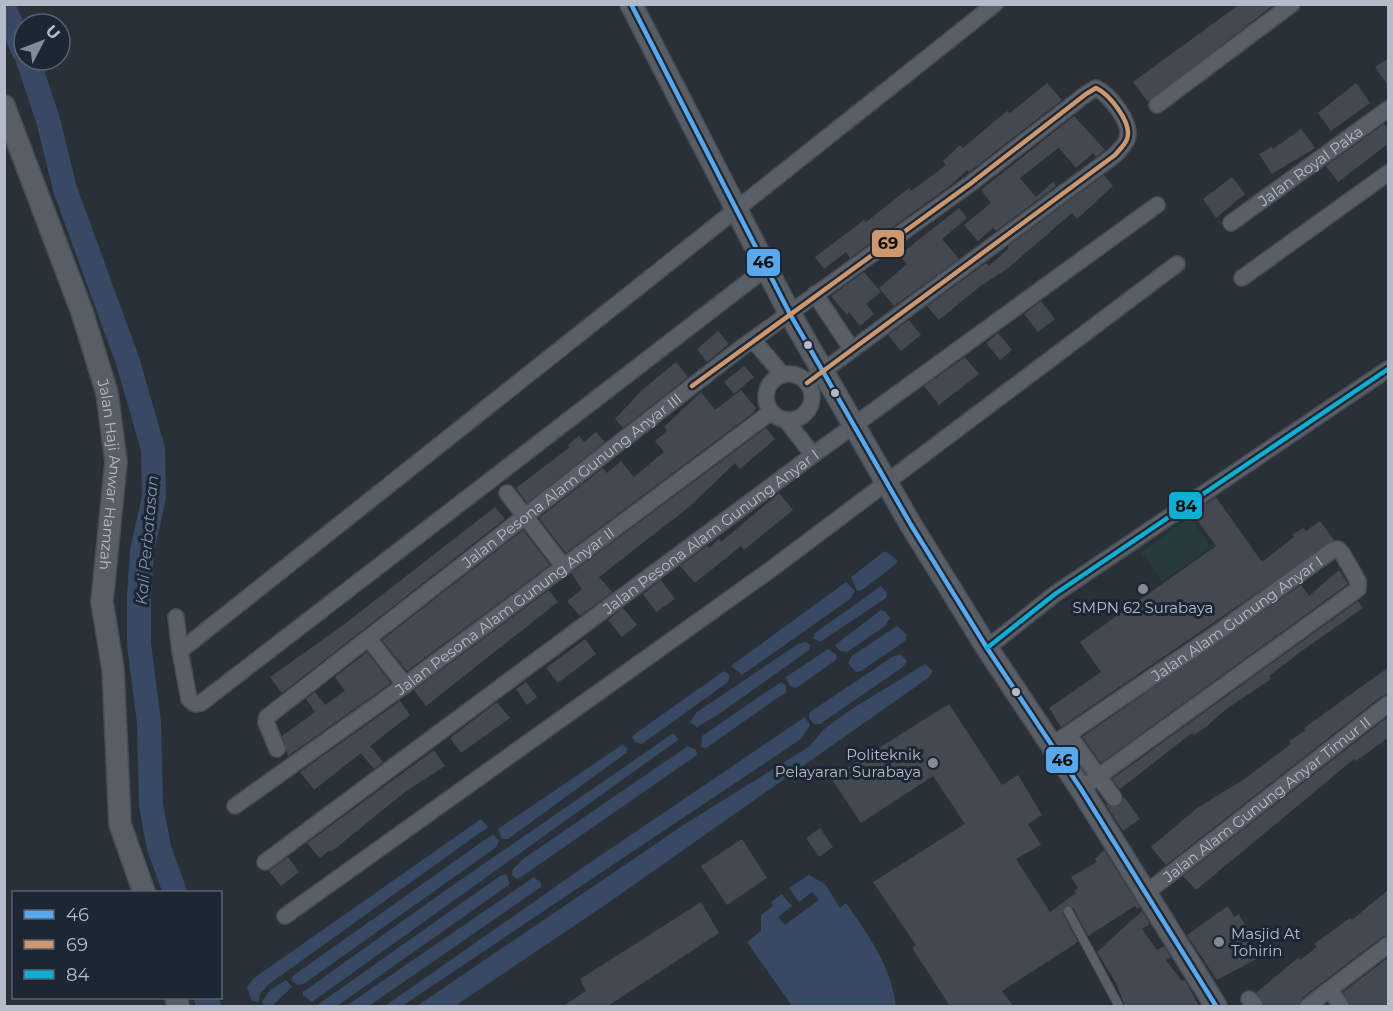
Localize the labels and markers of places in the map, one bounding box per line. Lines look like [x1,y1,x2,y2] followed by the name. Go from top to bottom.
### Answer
[802,339,814,351] unlabelled marker
[829,387,841,399] unlabelled marker
[1136,582,1150,596] marker: SMPN 62 Surabaya
[1073,598,1213,617] place label: SMPN 62 Surabaya
[1010,686,1022,698] unlabelled marker
[775,745,921,781] place label: Politeknik Pelayaran Surabaya
[926,756,940,770] marker: Politeknik Pelayaran Surabaya
[1231,924,1301,960] place label: Masjid At Tohirin
[1212,935,1226,949] marker: Masjid At Tohirin

